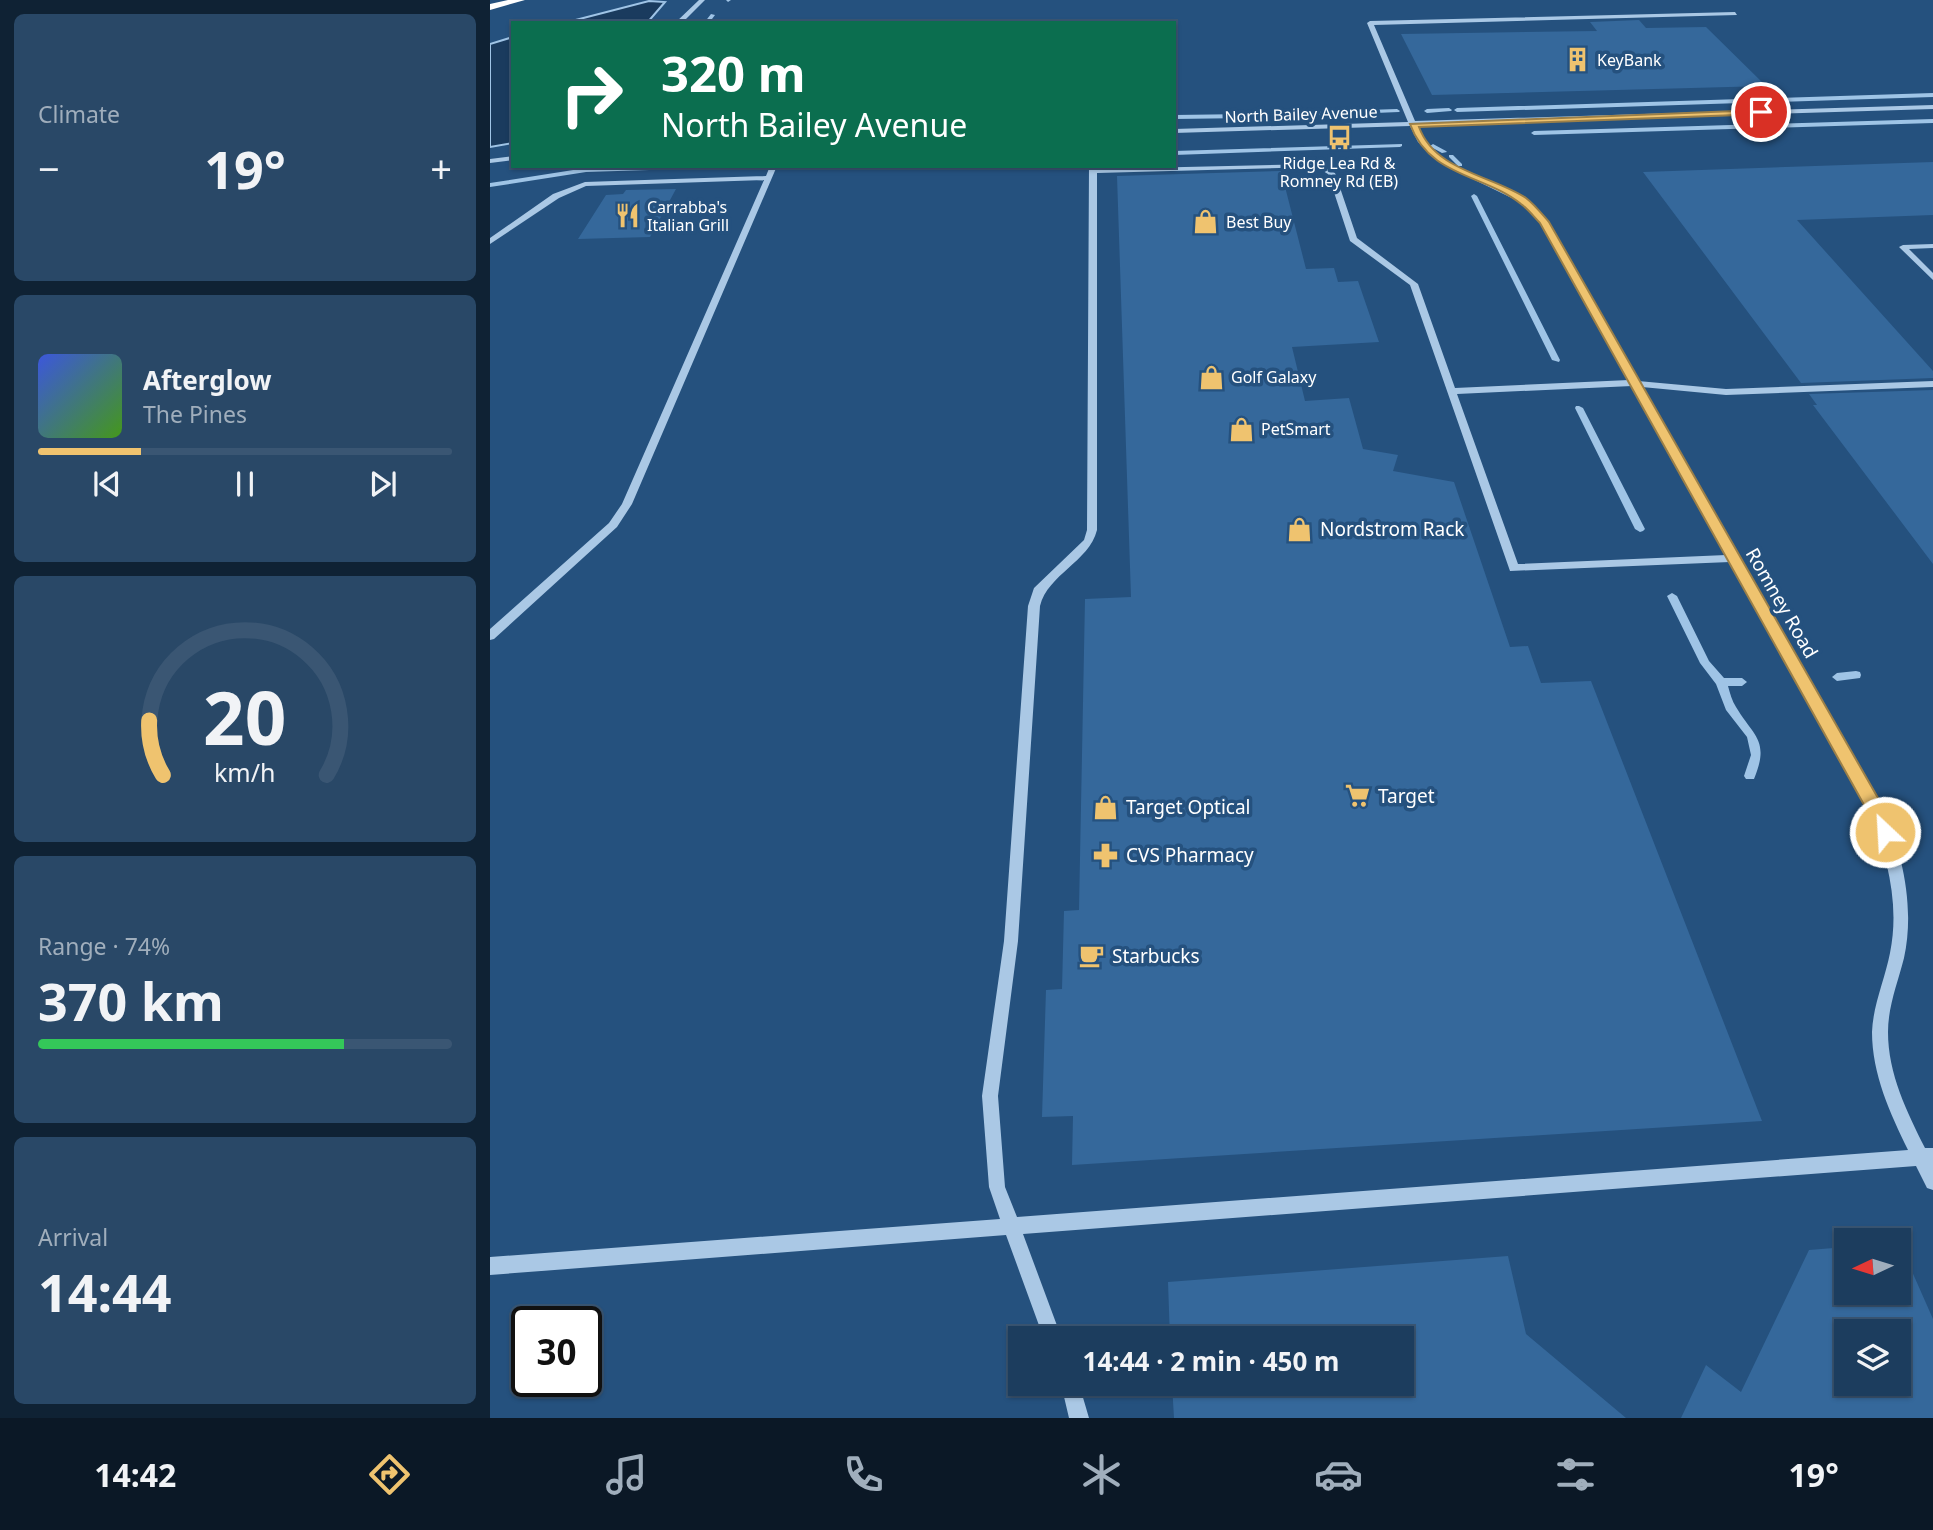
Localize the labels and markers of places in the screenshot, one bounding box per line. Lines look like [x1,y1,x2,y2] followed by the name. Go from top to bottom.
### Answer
[1563,46,1591,74] building icon: KeyBank
[1597,49,1662,71] place label: KeyBank
[1731,82,1791,142] pin
[1325,123,1353,151] bus stop icon: Ridge Lea Rd & Romney Rd (EB)
[1280,152,1398,192] place label: Ridge Lea Rd & Romney Rd (EB)
[647,196,729,236] place label: Carrabba's Italian Grill
[613,202,641,230] restaurant icon: Carrabba's Italian Grill
[1192,208,1220,236] shop icon: Best Buy
[1226,211,1292,233] place label: Best Buy
[1197,363,1225,391] shop icon: Golf Galaxy
[1231,366,1317,388] place label: Golf Galaxy
[1227,415,1255,443] shop icon: PetSmart
[1261,418,1331,440] place label: PetSmart
[1286,515,1314,543] shop icon: Nordstrom Rack
[1320,516,1464,542] place label: Nordstrom Rack
[1344,782,1372,810] supermarket icon: Target
[1378,783,1435,809] place label: Target
[1092,793,1120,821] shop icon: Target Optical
[1126,794,1251,820] place label: Target Optical
[1092,841,1120,869] pharmacy icon: CVS Pharmacy
[1126,842,1254,868] place label: CVS Pharmacy
[1078,942,1106,970] cafe icon: Starbucks
[1112,943,1200,969] place label: Starbucks

